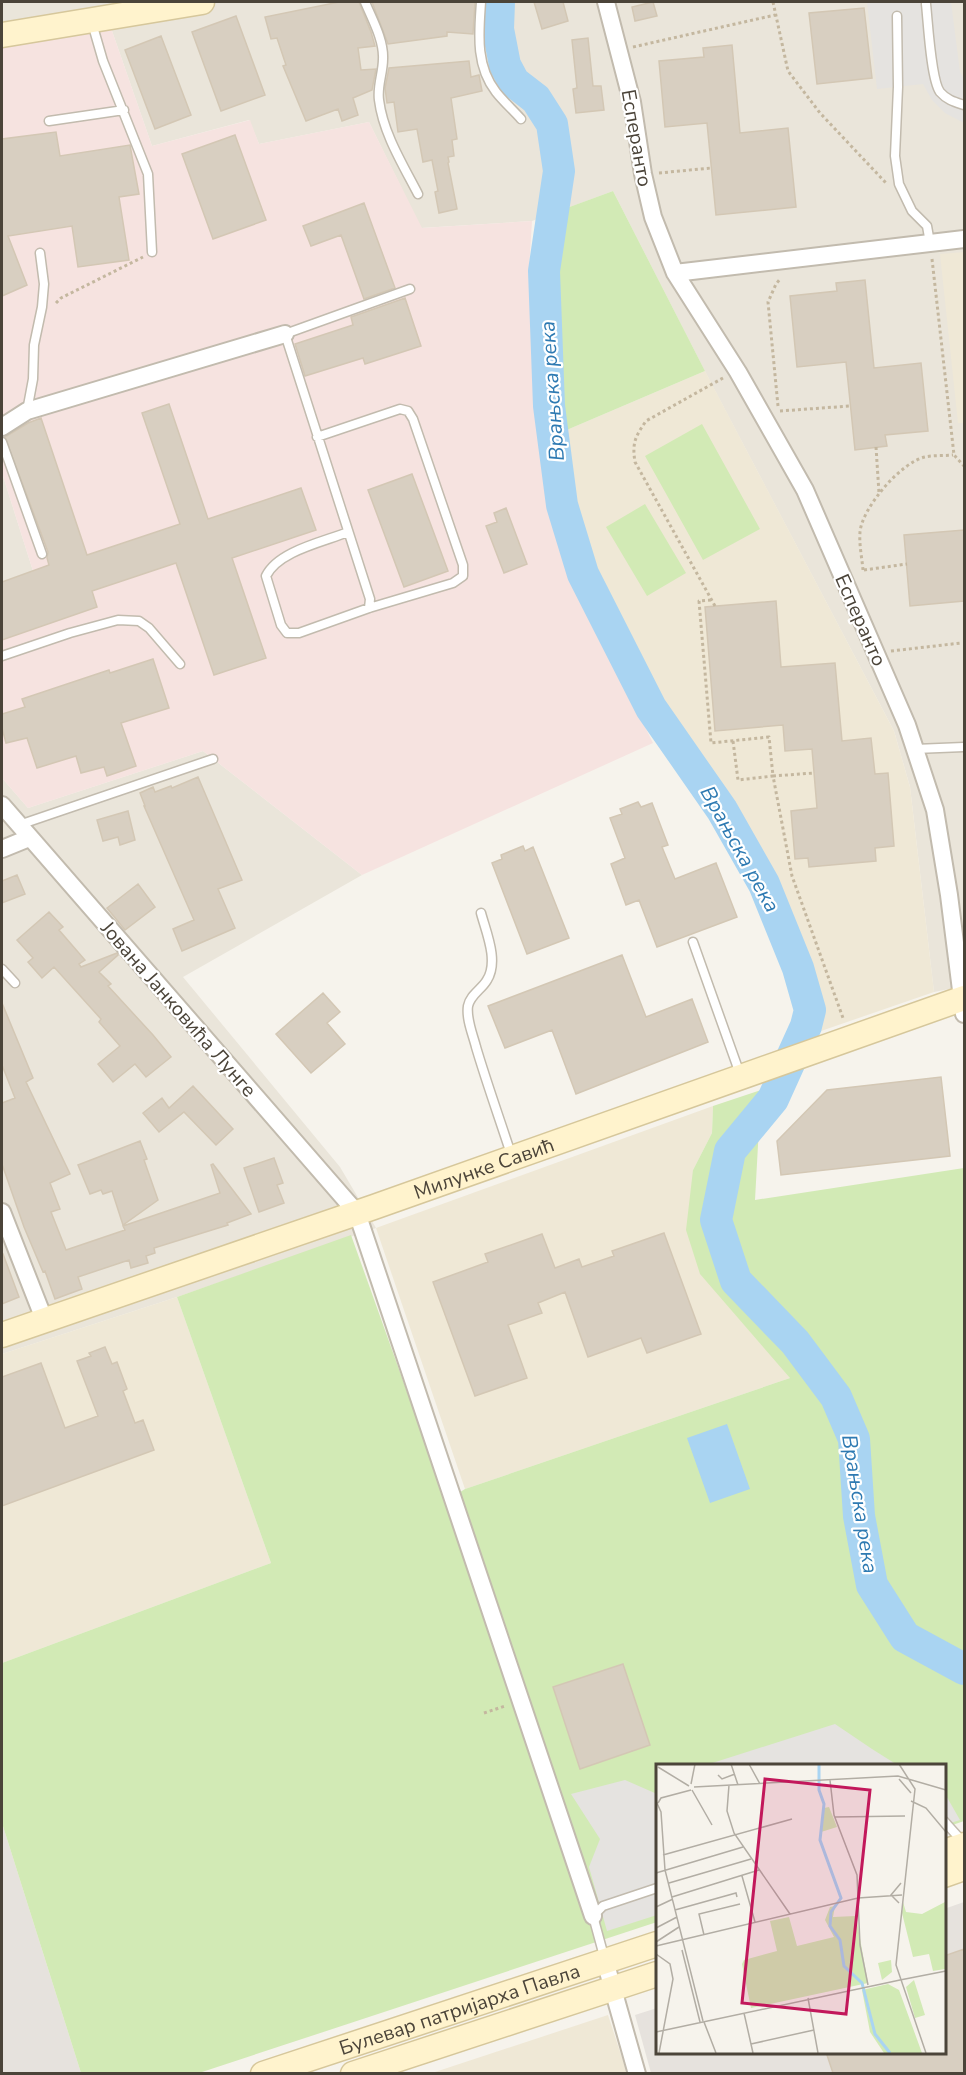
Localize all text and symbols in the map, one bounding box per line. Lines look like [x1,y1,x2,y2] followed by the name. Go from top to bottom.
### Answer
[615,87,658,189] street label: Есперанто
[533,320,571,462] water label: Врањска река
[828,570,893,671] street label: Есперанто
[694,781,786,917] water label: Врањска река
[94,915,263,1103] street label: Јована Јанковића Лунге
[410,1131,558,1206] street label: Милунке Савић
[835,1432,885,1576] water label: Врањска река
[656,1764,945,2054] inset map
[336,1957,584,2062] street label: Булевар патријарха Павла

